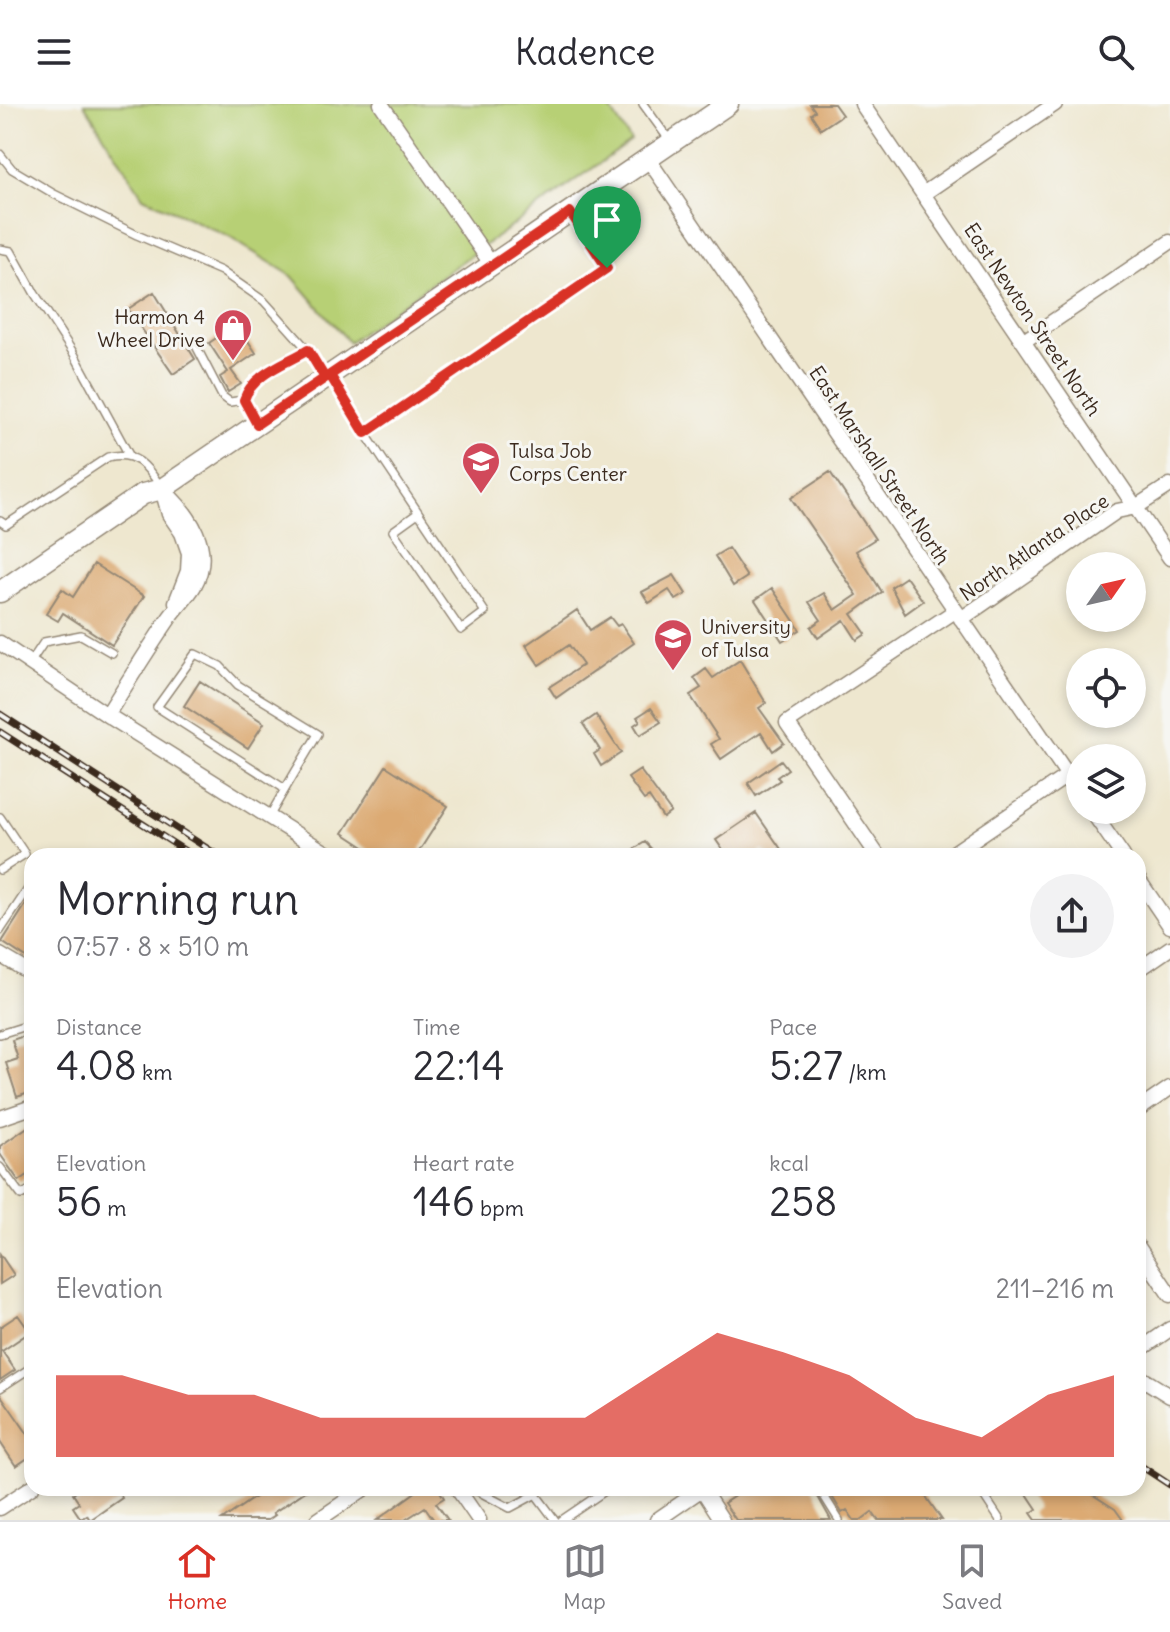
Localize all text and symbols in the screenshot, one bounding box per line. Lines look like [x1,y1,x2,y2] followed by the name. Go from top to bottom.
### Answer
[32,30,76,74] icon: menu
[515,30,655,75] text: Kadence
[1094,30,1138,74] icon: search
[573,186,641,268] pin
[585,198,629,242] icon: arrive
[959,218,1107,420] street label: East Newton Street North
[97,304,205,352] place label: Harmon 4 Wheel Drive
[212,307,254,362] shop icon: Harmon 4 Wheel Drive
[804,361,956,569] street label: East Marshall Street North
[509,438,627,486] place label: Tulsa Job Corps Center
[460,440,502,495] school or university icon: Tulsa Job Corps Center
[955,488,1113,606] street label: North Atlanta Place
[1066,552,1146,632] north arrow
[1066,552,1146,824] map controls
[701,614,791,662] place label: University of Tulsa
[652,617,694,672] school or university icon: University of Tulsa
[1066,648,1146,728] button: locate
[1066,744,1146,824] button: layers
[56,872,299,927] text: Morning run
[1030,874,1114,958] button: share
[56,930,249,963] text: 07:57 · 8 × 510 m
[56,1013,142,1041] text: Distance
[413,1013,460,1041] text: Time
[769,1013,817,1041] text: Pace
[56,1041,137,1091] text: 4.08
[413,1041,505,1091] text: 22:14
[769,1041,843,1091] text: 5:27
[137,1058,173,1086] text: km
[843,1058,887,1086] text: /km
[56,1149,146,1177] text: Elevation
[413,1149,515,1177] text: Heart rate
[769,1149,809,1177] text: kcal
[56,1177,102,1227] text: 56
[413,1177,475,1227] text: 146
[769,1177,837,1227] text: 258
[102,1194,127,1222] text: m
[475,1194,524,1222] text: bpm
[56,1272,163,1305] text: Elevation
[996,1272,1114,1305] text: 211–216 m
[168,1539,227,1615] tab: Home
[563,1539,607,1615] tab: Map
[942,1539,1002,1615] tab: Saved

